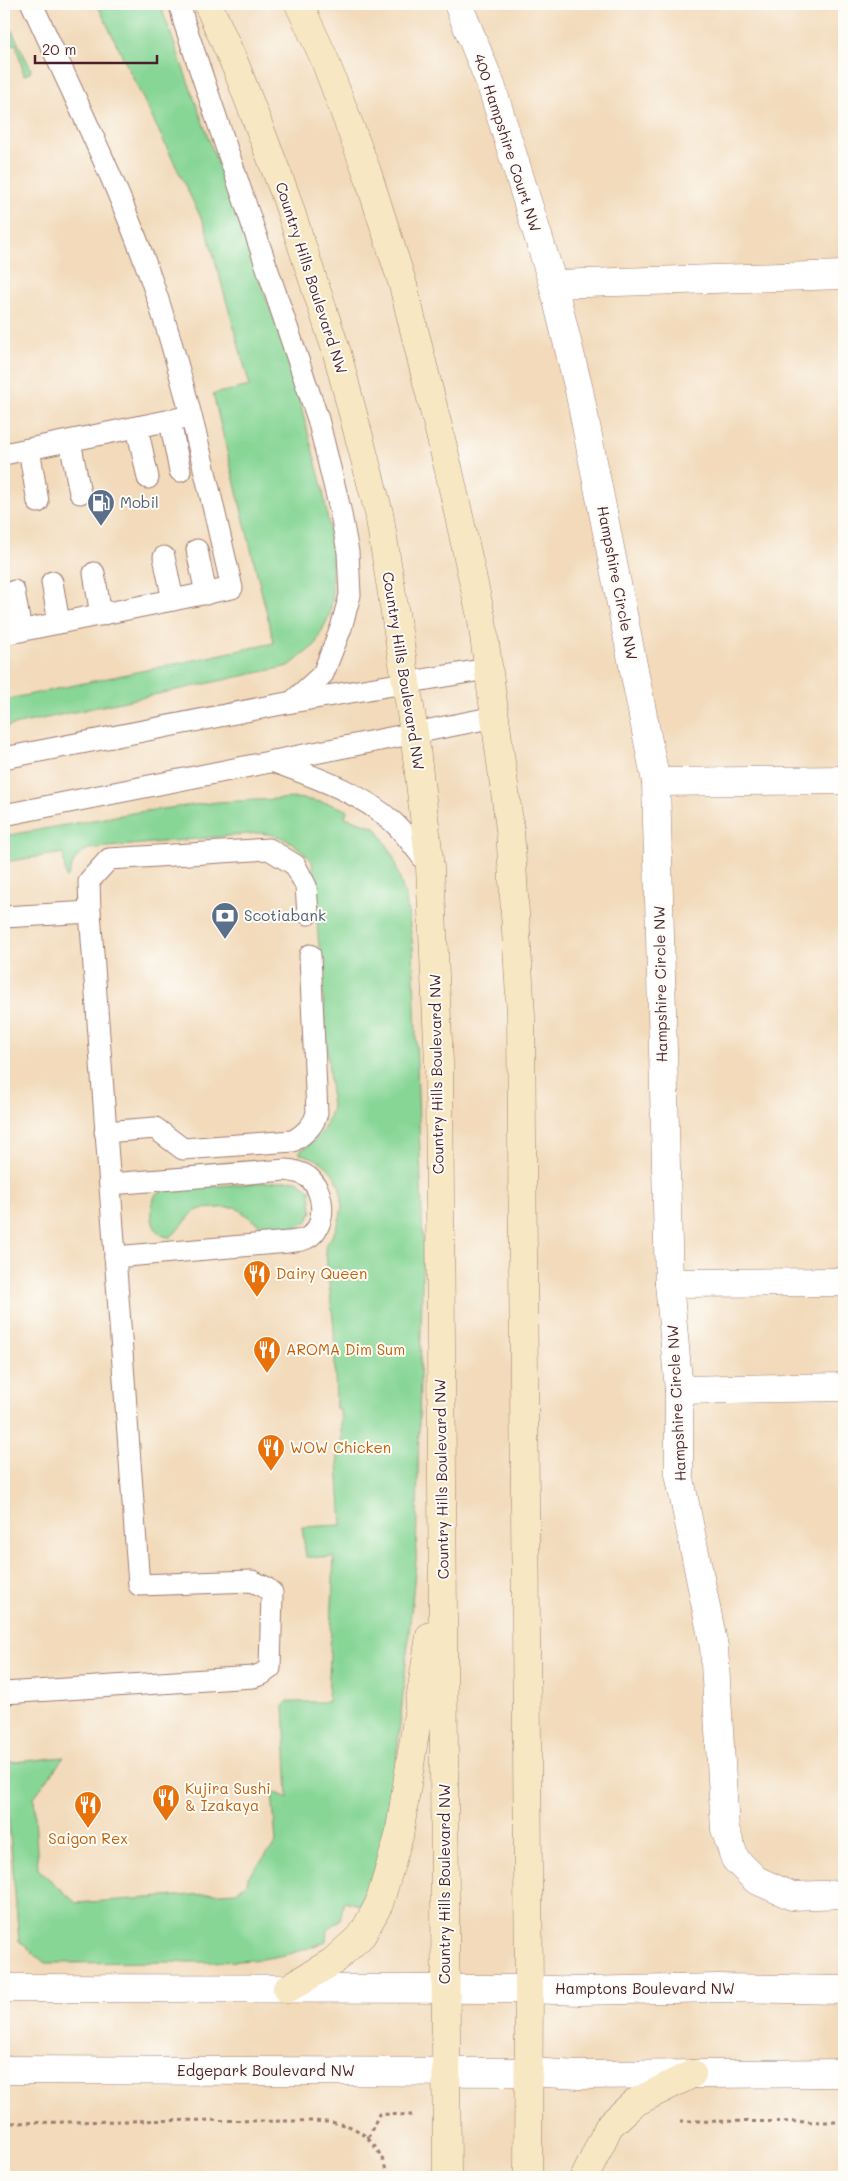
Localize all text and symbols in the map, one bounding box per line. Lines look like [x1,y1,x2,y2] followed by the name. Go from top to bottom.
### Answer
[35,32,158,64] scale bar
[42,39,76,59] text: 20 m
[470,51,546,234] street label: 400 Hampshire Court NW
[271,179,352,376] street label: Country Hills Boulevard NW
[86,488,116,527] fuel station icon: Mobil
[120,492,159,512] place label: Mobil
[593,504,643,662] street label: Hampshire Circle NW
[378,570,430,771] street label: Country Hills Boulevard NW
[210,901,240,940] bank icon: Scotiabank
[244,905,326,925] place label: Scotiabank
[649,905,671,1063] street label: Hampshire Circle NW
[424,974,448,1174] street label: Country Hills Boulevard NW
[242,1259,272,1298] restaurant icon: Dairy Queen
[276,1263,367,1283] place label: Dairy Queen
[662,1324,690,1482] street label: Hampshire Circle NW
[252,1335,282,1374] restaurant icon: AROMA Dim Sum
[286,1339,405,1359] place label: AROMA Dim Sum
[429,1379,453,1579] street label: Country Hills Boulevard NW
[256,1433,286,1472] restaurant icon: WOW Chicken
[290,1437,391,1457] place label: WOW Chicken
[185,1778,271,1815] place label: Kujira Sushi & Izakaya
[151,1783,181,1822] restaurant icon: Kujira Sushi & Izakaya
[434,1784,454,1984] street label: Country Hills Boulevard NW
[73,1790,103,1829] restaurant icon: Saigon Rex
[48,1828,128,1848] place label: Saigon Rex
[555,1978,735,1998] street label: Hamptons Boulevard NW
[177,2060,355,2080] street label: Edgepark Boulevard NW

